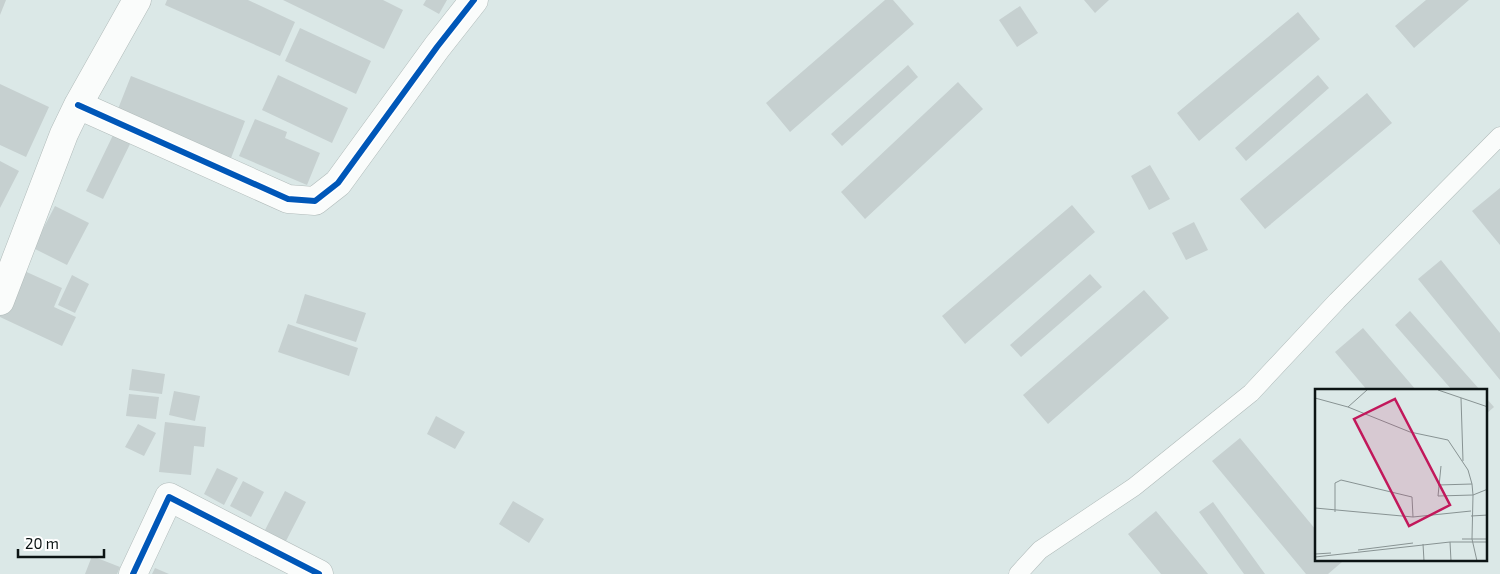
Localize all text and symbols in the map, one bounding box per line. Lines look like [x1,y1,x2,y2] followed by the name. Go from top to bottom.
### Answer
[1315,389,1488,562] inset map
[18,526,104,558] scale bar
[25,534,59,552] text: 20 m

